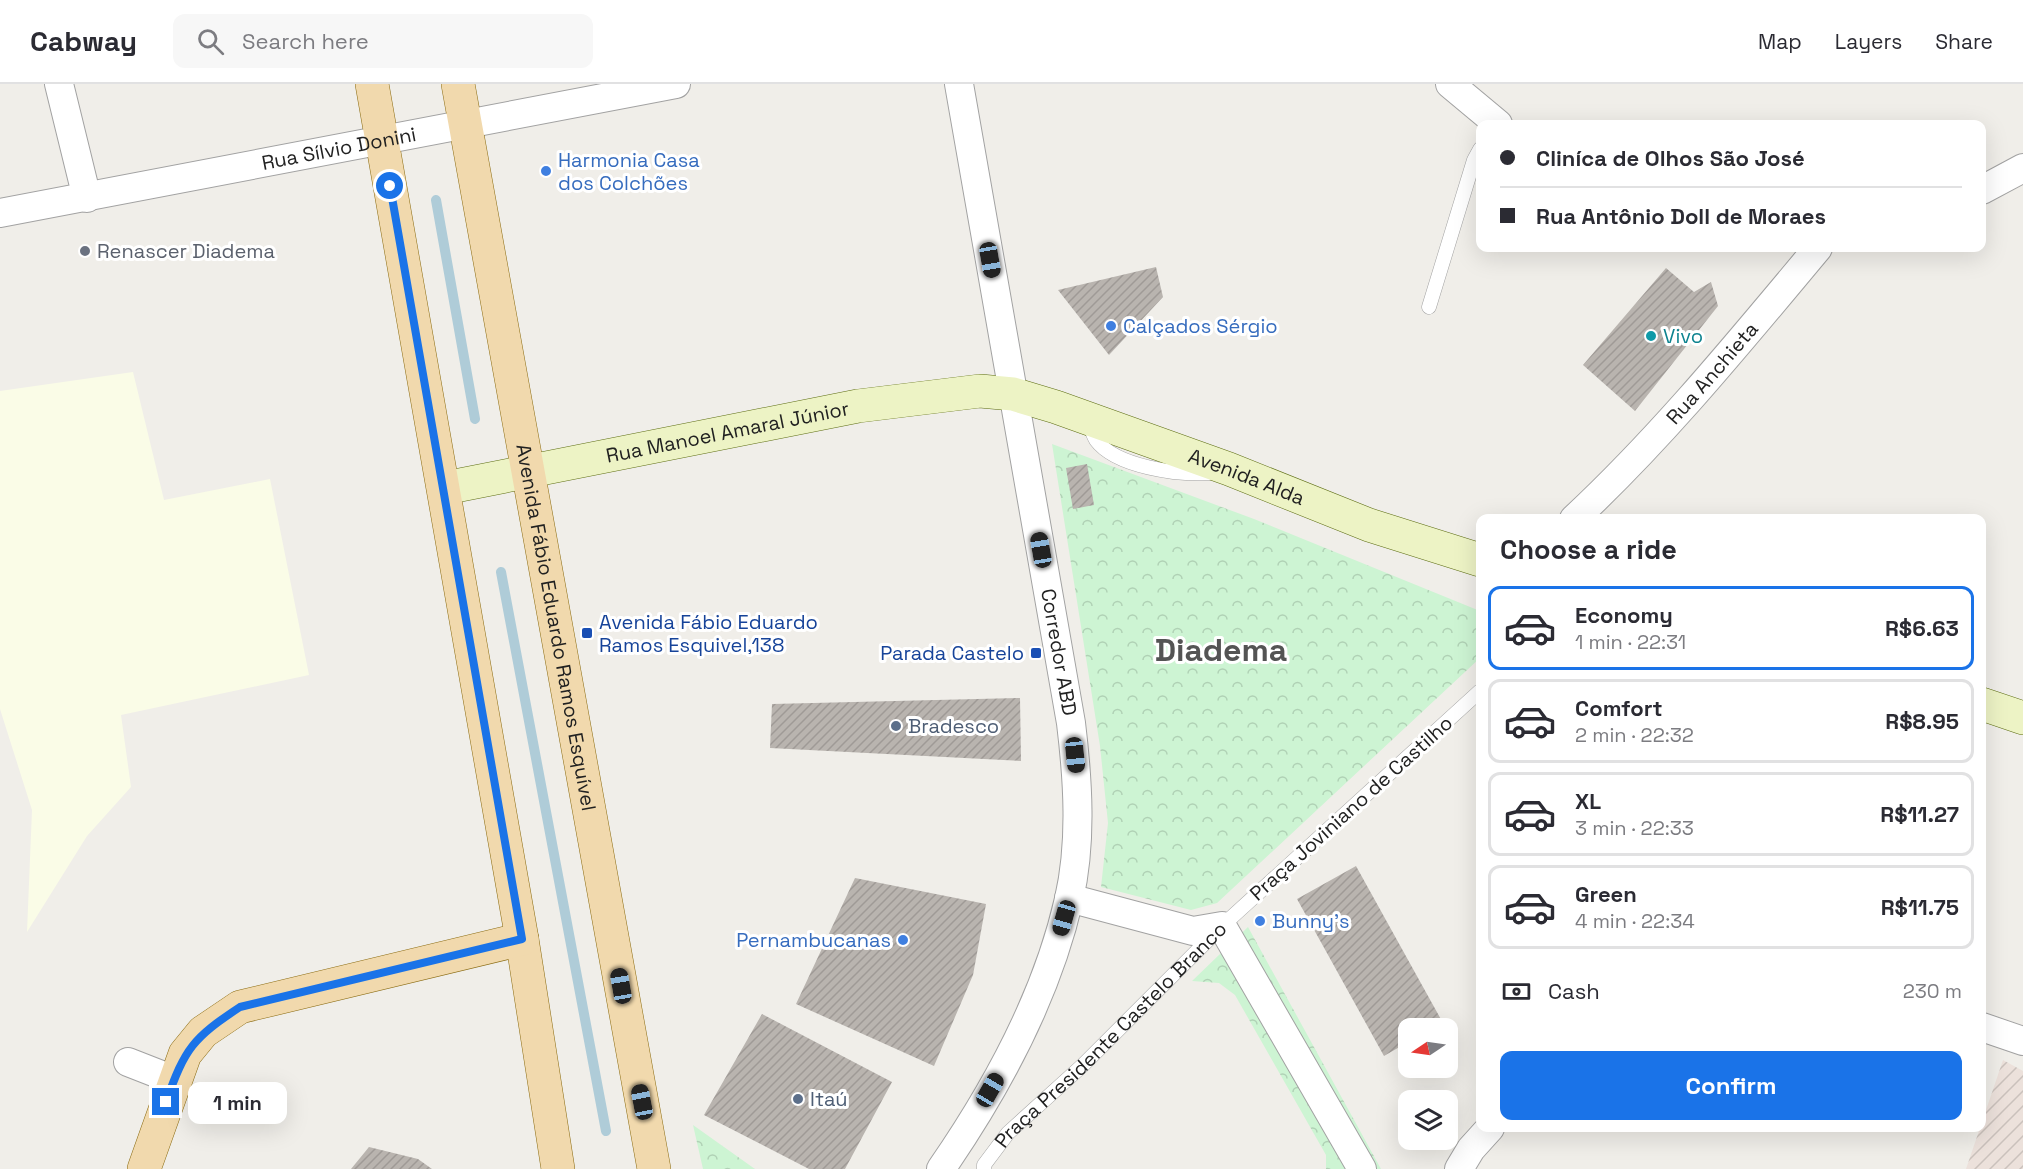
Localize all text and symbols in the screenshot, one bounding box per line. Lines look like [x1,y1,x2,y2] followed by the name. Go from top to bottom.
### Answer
[173,14,593,68] search box
[30,23,137,59] text: Cabway
[194,25,227,58] icon: search
[242,27,369,55] text: Search here
[1758,28,1802,55] text: Map
[1835,28,1902,55] text: Layers
[1935,28,1993,55] text: Share
[259,121,418,176] street label: Rua Sílvio Donini
[1536,144,1805,172] text: Cliníca de Olhos São José
[558,147,700,196] place label: Harmonia Casa dos Colchões
[539,164,553,178] marker: Harmonia Casa dos Colchões
[376,172,403,199] route start
[1536,202,1826,230] text: Rua Antônio Doll de Moraes
[97,238,275,264] place label: Renascer Diadema
[978,241,1002,279] car
[78,244,92,258] marker: Renascer Diadema
[1123,313,1278,339] place label: Calçados Sérgio
[1660,316,1764,430] street label: Rua Anchieta
[1104,319,1118,333] marker: Calçados Sérgio
[1663,323,1703,349] place label: Vivo
[1644,329,1658,343] marker: Vivo
[604,395,851,469] street label: Rua Manoel Amaral Júnior
[510,442,602,813] street label: Avenida Fábio Eduardo Ramos Esquível
[1185,443,1309,511] street label: Avenida Alda
[1029,531,1053,569] car
[1500,532,1677,567] text: Choose a ride
[1035,586,1083,718] street label: Corredor ABD
[1503,601,1557,655] icon: car
[1575,601,1673,629] text: Economy
[599,609,818,658] place label: Avenida Fábio Eduardo Ramos Esquivel,138
[1885,614,1959,642] text: R$6.63
[580,626,594,640] marker: Avenida Fábio Eduardo Ramos Esquivel,138
[1575,629,1686,655] text: 1 min · 22:31
[1155,630,1287,670] district label: Diadema
[880,640,1024,666] place label: Parada Castelo
[1029,646,1043,660] marker: Parada Castelo
[1503,694,1557,748] icon: car
[1575,694,1663,722] text: Comfort
[1885,707,1959,735] text: R$8.95
[1244,710,1458,906] street label: Praça Joviniano de Castilho
[908,713,999,739] place label: Bradesco
[889,719,903,733] marker: Bradesco
[1575,722,1694,748] text: 2 min · 22:32
[1064,736,1086,774] car
[1503,787,1557,841] icon: car
[1575,787,1601,815] text: XL
[1880,800,1959,828] text: R$11.27
[1575,815,1694,841] text: 3 min · 22:33
[1503,880,1557,934] icon: car
[1575,880,1637,908] text: Green
[1881,893,1959,921] text: R$11.75
[1050,898,1078,938] car
[1272,908,1350,934] place label: Bunny's
[1575,908,1695,934] text: 4 min · 22:34
[1253,914,1267,928] marker: Bunny's
[988,916,1232,1153] street label: Praça Presidente Castelo Branco
[736,927,891,953] place label: Pernambucanas
[896,933,910,947] marker: Pernambucanas
[609,967,633,1005] car
[1500,975,1533,1008] icon: cash
[1548,977,1600,1005] text: Cash
[1903,978,1962,1004] text: 230 m
[1398,1018,1458,1078] north arrow
[1398,1018,1458,1150] map controls
[1500,1051,1962,1120] button: Confirm
[973,1070,1007,1110] car
[187,1081,286,1123] callout: 1 min
[630,1083,654,1121] car
[810,1086,848,1112] place label: Itaú
[152,1088,179,1115] route end
[213,1090,262,1116] text: 1 min
[1398,1090,1458,1150] button: layers
[791,1092,805,1106] marker: Itaú

